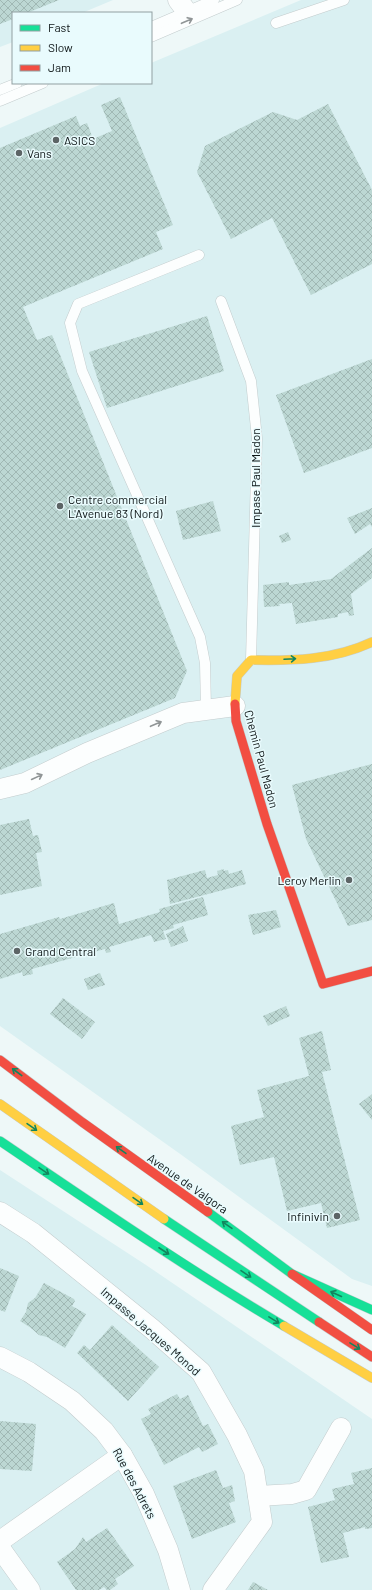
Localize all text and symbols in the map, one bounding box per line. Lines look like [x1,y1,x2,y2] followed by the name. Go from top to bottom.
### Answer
[12,12,152,84] legend
[180,17,192,25] one-way arrow
[48,20,71,34] text: Fast
[48,40,73,54] text: Slow
[48,60,71,74] text: Jam
[64,133,95,147] place label: ASICS
[51,135,61,145] marker: ASICS
[27,146,52,160] place label: Vans
[14,148,24,158] marker: Vans
[248,428,262,528] street label: Impase Paul Madon
[68,492,167,520] place label: Centre commercial L'Avenue 83 (Nord)
[55,501,65,511] marker: Centre commercial L'Avenue 83 (Nord)
[283,655,296,662] one-way arrow
[242,708,282,810] street label: Chemin Paul Madon
[149,720,161,727] one-way arrow
[31,773,43,780] one-way arrow
[278,873,341,887] place label: Leroy Merlin
[344,875,354,885] marker: Leroy Merlin
[25,944,96,958] place label: Grand Central
[12,946,22,956] marker: Grand Central
[11,1068,22,1077] one-way arrow
[26,1123,37,1131] one-way arrow
[116,1146,127,1154] one-way arrow
[145,1150,231,1216] street label: Avenue de Valgora
[38,1167,49,1175] one-way arrow
[133,1197,144,1205] one-way arrow
[287,1209,329,1223] place label: Infinivin
[332,1211,342,1221] marker: Infinivin
[222,1221,233,1229] one-way arrow
[158,1247,169,1255] one-way arrow
[240,1271,252,1279] one-way arrow
[98,1284,204,1378] street label: Impasse Jacques Monod
[331,1290,343,1297] one-way arrow
[268,1316,280,1324] one-way arrow
[349,1341,360,1350] one-way arrow
[111,1445,160,1521] street label: Rue des Adrets

